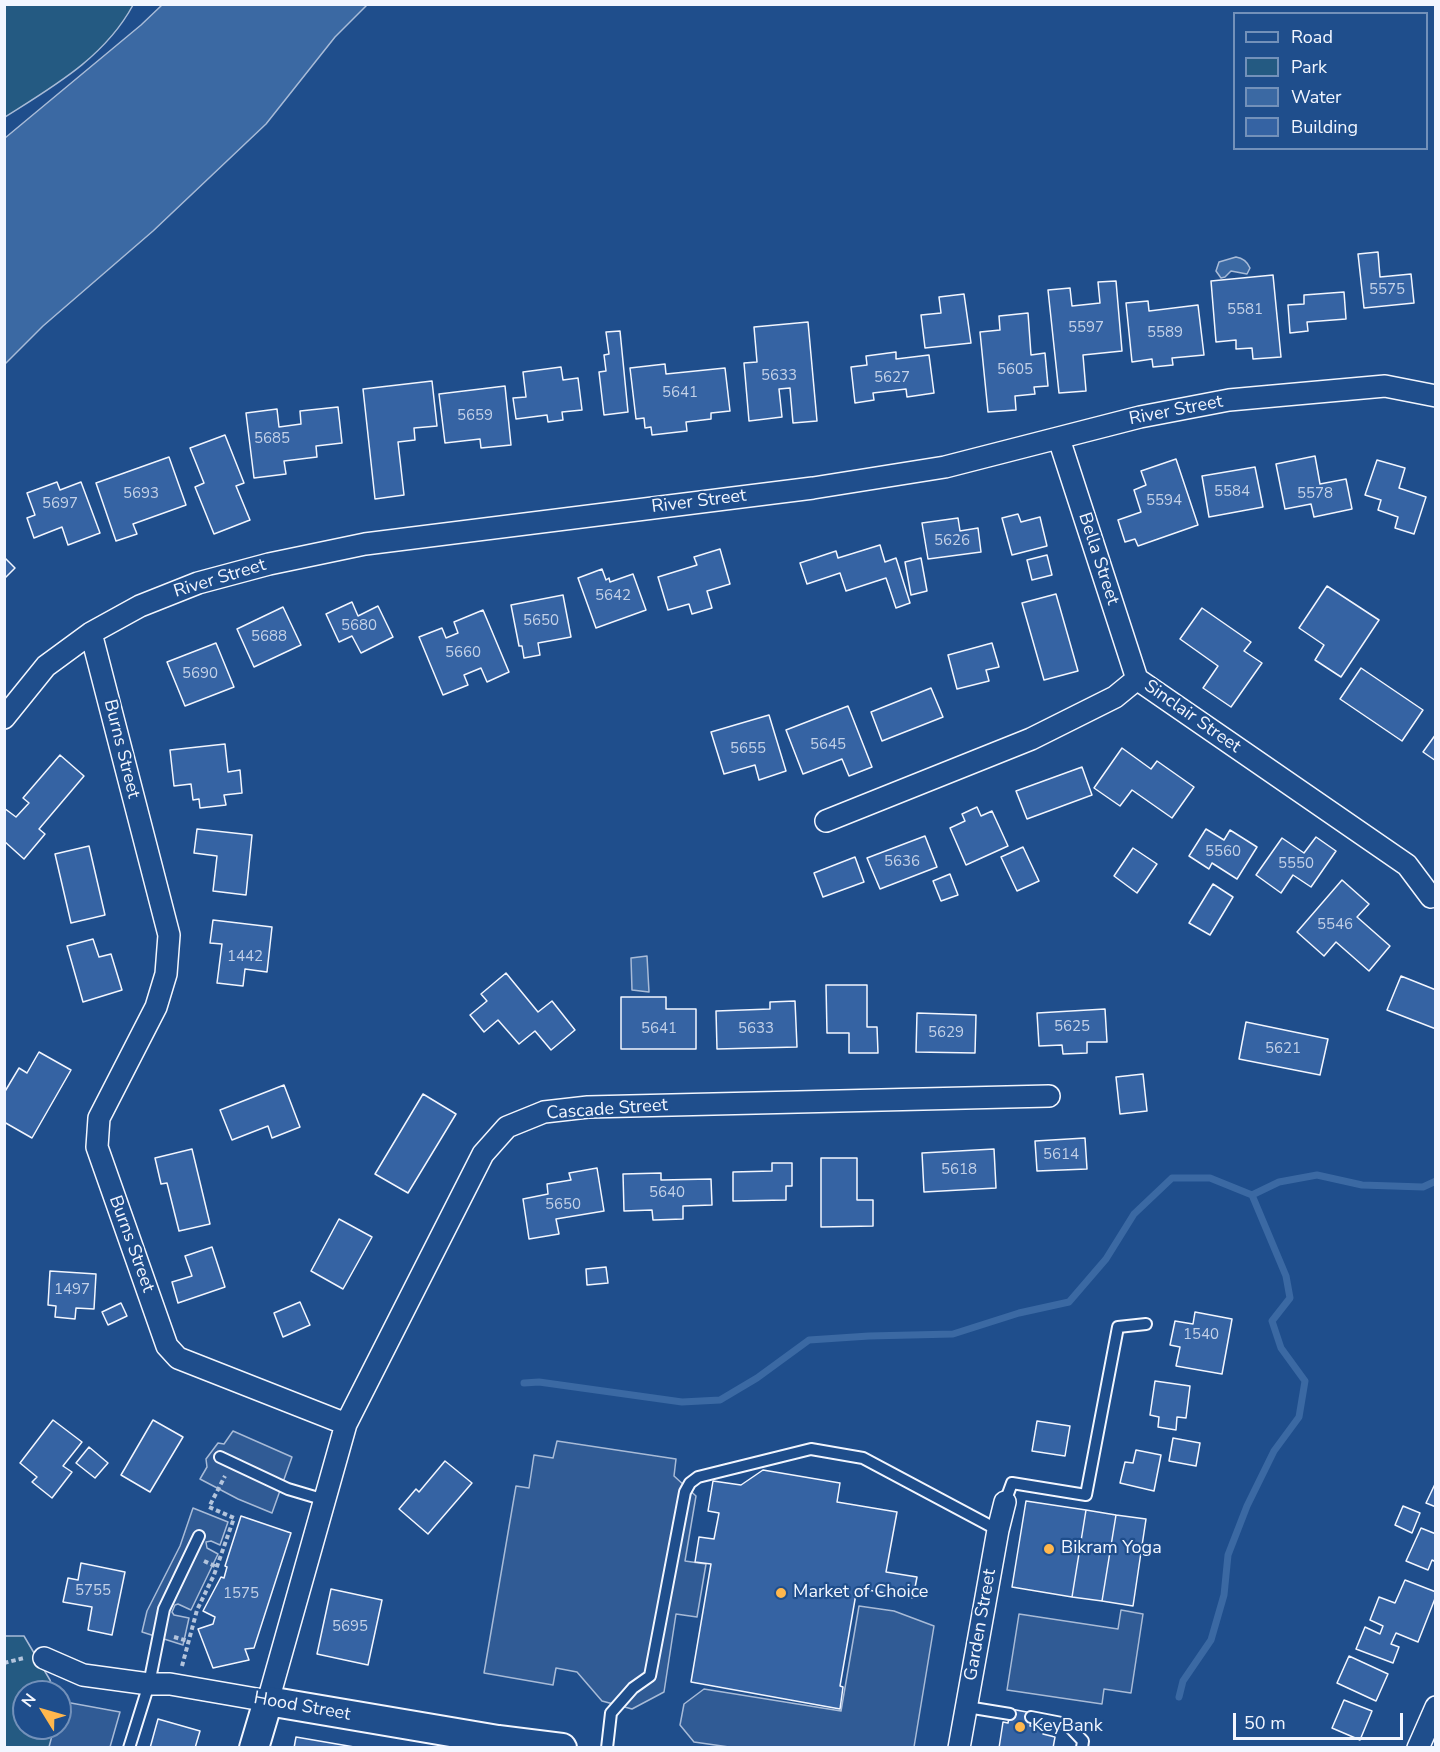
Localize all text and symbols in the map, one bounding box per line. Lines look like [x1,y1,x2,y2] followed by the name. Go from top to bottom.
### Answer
[1233,12,1428,150] legend
[1291,25,1333,49] text: Road
[1291,55,1327,79] text: Park
[1291,85,1342,109] text: Water
[1291,115,1358,139] text: Building
[1369,281,1405,299] house number: 5575
[1227,301,1263,319] house number: 5581
[1068,319,1104,337] house number: 5597
[1147,324,1183,342] house number: 5589
[997,361,1033,379] house number: 5605
[761,367,797,385] house number: 5633
[874,369,910,387] house number: 5627
[662,384,698,402] house number: 5641
[1127,391,1225,431] street label: River Street
[457,407,493,425] house number: 5659
[254,430,290,448] house number: 5685
[1214,483,1250,501] house number: 5584
[123,485,159,503] house number: 5693
[650,485,748,519] street label: River Street
[1297,485,1333,503] house number: 5578
[1146,492,1182,510] house number: 5594
[42,495,78,513] house number: 5697
[1073,510,1123,608] street label: Bella Street
[934,532,970,550] house number: 5626
[171,555,269,603] street label: River Street
[595,587,631,605] house number: 5642
[523,612,559,630] house number: 5650
[341,617,377,635] house number: 5680
[251,628,287,646] house number: 5688
[445,644,481,662] house number: 5660
[182,665,218,683] house number: 5690
[1140,676,1244,758] street label: Sinclair Street
[98,697,144,801] street label: Burns Street
[810,736,846,754] house number: 5645
[730,740,766,758] house number: 5655
[1205,843,1241,861] house number: 5560
[884,853,920,871] house number: 5636
[1278,855,1314,873] house number: 5550
[1317,916,1353,934] house number: 5546
[227,948,263,966] house number: 1442
[1054,1018,1090,1036] house number: 5625
[641,1020,677,1038] house number: 5641
[738,1020,774,1038] house number: 5633
[928,1024,964,1042] house number: 5629
[1265,1040,1301,1058] house number: 5621
[546,1095,668,1125] street label: Cascade Street
[1043,1146,1079,1164] house number: 5614
[941,1161,977,1179] house number: 5618
[649,1184,685,1202] house number: 5640
[104,1193,158,1295] street label: Burns Street
[545,1196,581,1214] house number: 5650
[54,1281,90,1299] house number: 1497
[1183,1326,1219,1344] house number: 1540
[1061,1538,1162,1560] place label: Bikram Yoga
[1042,1542,1056,1556] marker: Bikram Yoga
[961,1567,1001,1683] street label: Garden Street
[75,1582,111,1600] house number: 5755
[793,1582,928,1604] place label: Market of Choice
[223,1585,259,1603] house number: 1575
[774,1586,788,1600] marker: Market of Choice
[332,1618,368,1636] house number: 5695
[12,1680,72,1740] north arrow
[252,1688,352,1726] street label: Hood Street
[17,1689,42,1712] text: N
[1236,1701,1406,1739] scale bar
[1244,1711,1286,1735] text: 50 m
[1032,1716,1103,1738] place label: KeyBank
[1013,1720,1027,1734] marker: KeyBank

